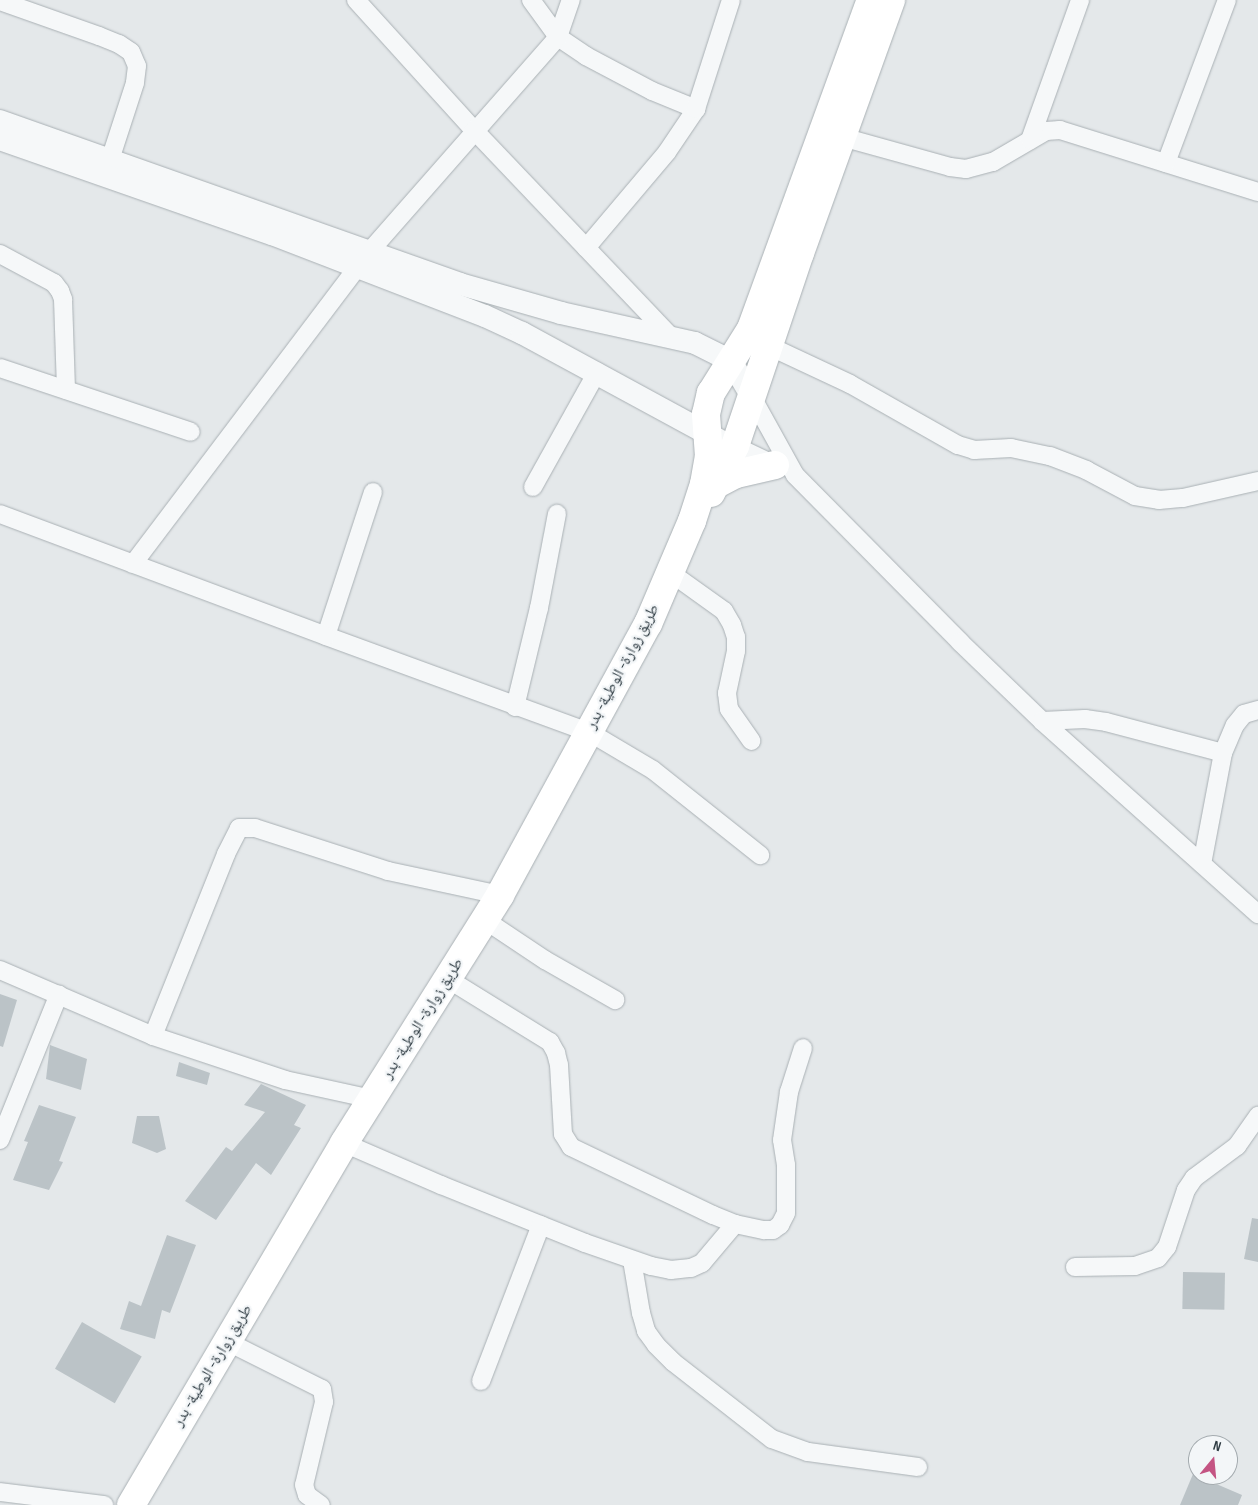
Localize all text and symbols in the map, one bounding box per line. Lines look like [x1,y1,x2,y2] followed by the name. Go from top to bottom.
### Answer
[582,601,664,733] street label: طريق زوارة- الوطية- بدر
[378,955,468,1083] street label: طريق زوارة- الوطية- بدر
[169,1302,257,1430] street label: طريق زوارة- الوطية- بدر
[1188,1435,1238,1485] north arrow
[1211,1437,1223,1455] text: N

